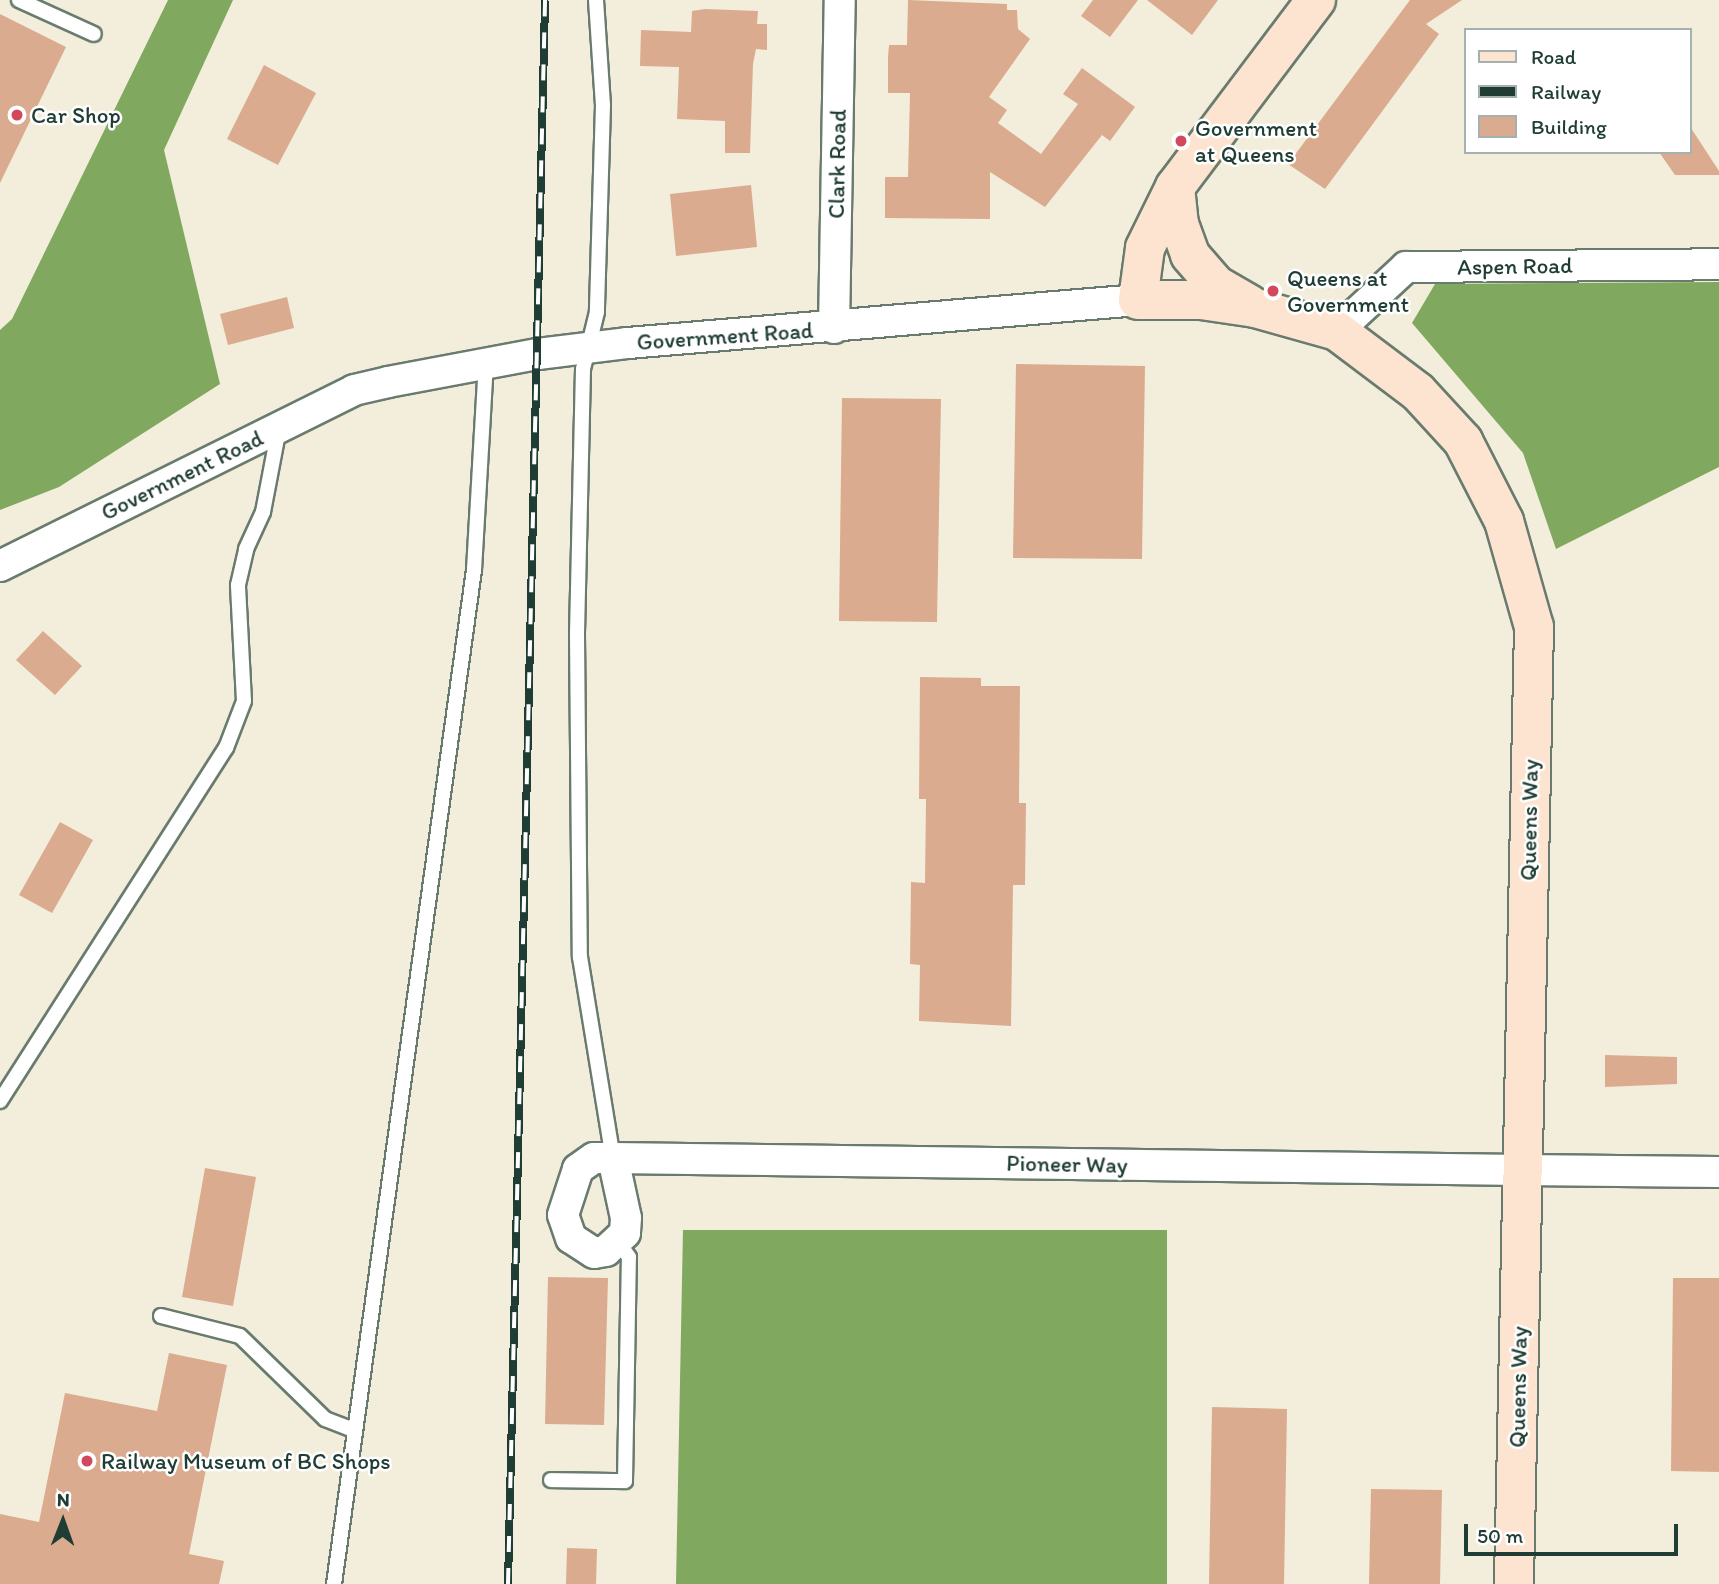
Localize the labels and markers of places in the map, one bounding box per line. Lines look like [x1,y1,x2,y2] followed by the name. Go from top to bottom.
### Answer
[31,101,120,129] place label: Car Shop
[9,107,25,123] marker: Car Shop
[1195,114,1317,168] place label: Government at Queens
[1173,133,1189,149] marker: Government at Queens
[1287,264,1409,318] place label: Queens at Government
[1265,283,1281,299] marker: Queens at Government
[101,1447,391,1475] place label: Railway Museum of BC Shops
[79,1453,95,1469] marker: Railway Museum of BC Shops

